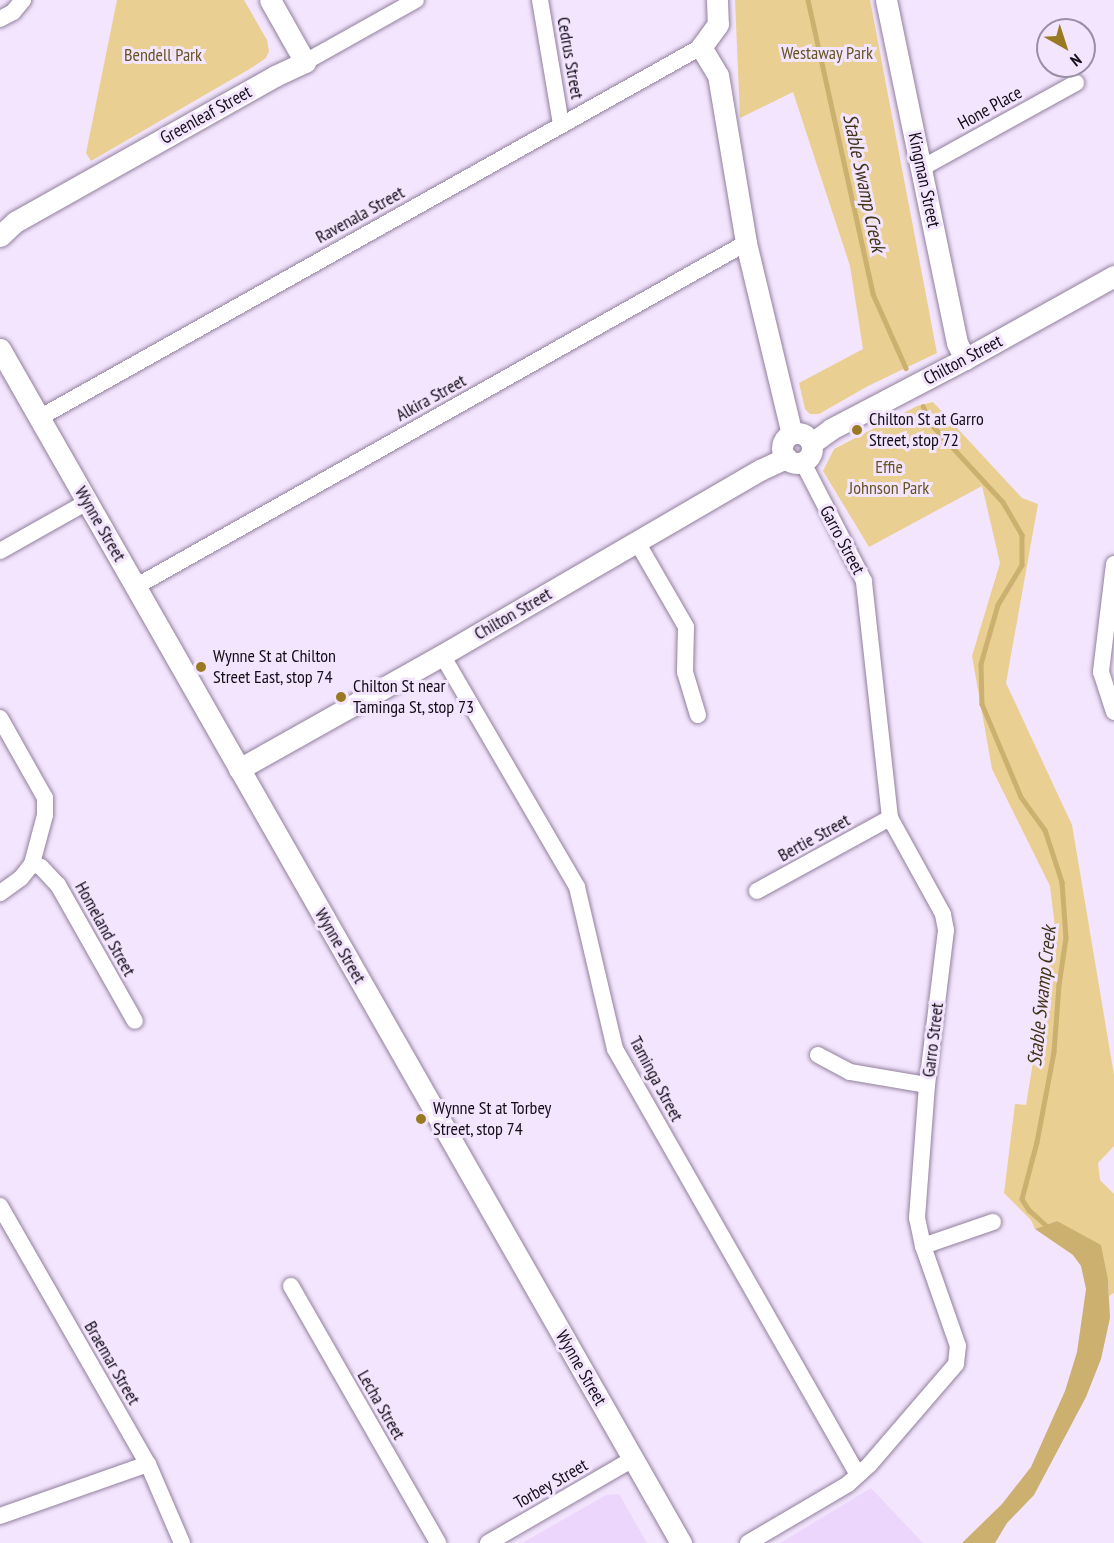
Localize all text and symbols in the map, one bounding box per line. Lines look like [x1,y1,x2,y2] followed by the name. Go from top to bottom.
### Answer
[552,15,588,101] street label: Cedrus Street
[1036,18,1096,78] north arrow
[781,42,873,64] park label: Westaway Park
[124,44,202,66] park label: Bendell Park
[1066,50,1086,71] text: N
[157,81,255,149] street label: Greenleaf Street
[954,82,1026,134] street label: Hone Place
[838,112,890,254] water label: Stable Swamp Creek
[903,131,945,229] street label: Kingman Street
[312,182,408,248] street label: Ravenala Street
[920,330,1006,390] street label: Chilton Street
[392,370,470,426] street label: Alkira Street
[869,409,984,452] place label: Chilton St at Garro Street, stop 72
[850,423,864,437] marker: Chilton St at Garro Street, stop 72
[849,457,929,500] park label: Effie Johnson Park
[70,483,130,565] street label: Wynne Street
[815,502,869,578] street label: Garro Street
[470,583,556,645] street label: Chilton Street
[213,646,336,688] place label: Wynne St at Chilton Street East, stop 74
[194,660,208,674] marker: Wynne St at Chilton Street East, stop 74
[353,676,475,718] place label: Chilton St near Taminga St, stop 73
[334,690,348,704] marker: Chilton St near Taminga St, stop 73
[774,809,854,867] street label: Bertie Street
[70,878,140,980] street label: Homeland Street
[310,905,370,987] street label: Wynne Street
[1023,925,1061,1067] water label: Stable Swamp Creek
[918,1002,948,1078] street label: Garro Street
[625,1033,687,1125] street label: Taminga Street
[433,1098,552,1140] place label: Wynne St at Torbey Street, stop 74
[414,1112,428,1126] marker: Wynne St at Torbey Street, stop 74
[79,1317,145,1409] street label: Braemar Street
[551,1327,611,1409] street label: Wynne Street
[353,1366,409,1444] street label: Lecha Street
[510,1454,592,1514] street label: Torbey Street

